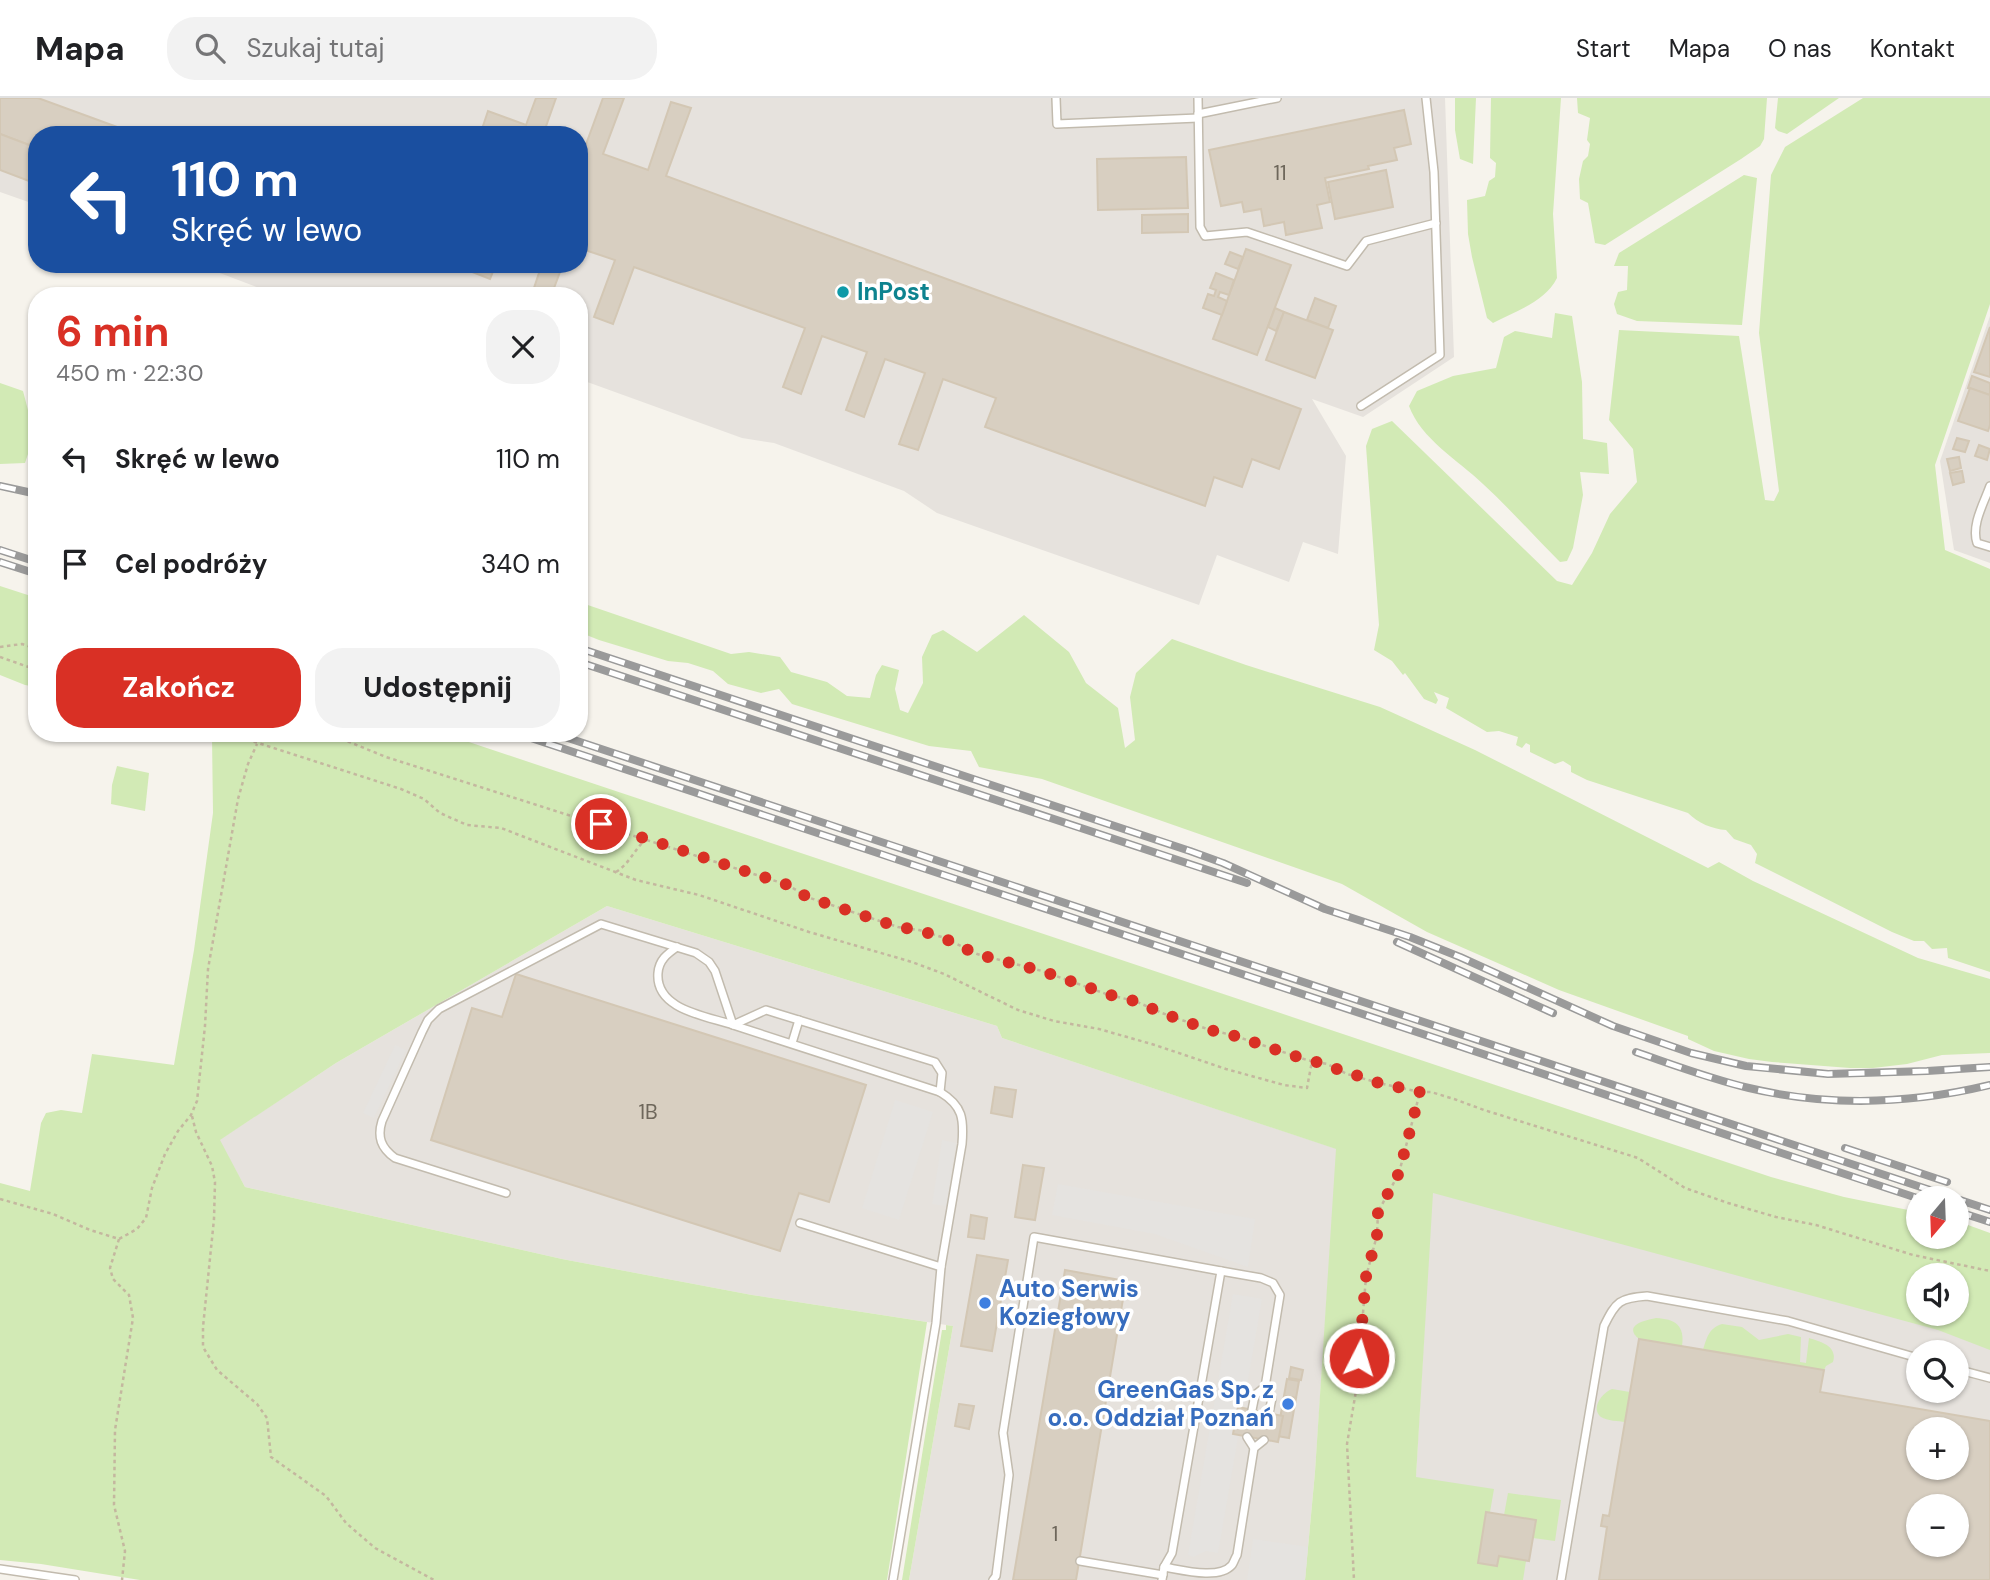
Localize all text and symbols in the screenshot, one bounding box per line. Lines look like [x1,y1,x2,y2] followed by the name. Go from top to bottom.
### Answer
[167,17,657,80] search box
[35,27,125,70] text: Mapa
[191,29,229,67] icon: search
[247,31,385,65] text: Szukaj tutaj
[1576,33,1631,64] text: Start
[1669,33,1730,64] text: Mapa
[1768,33,1832,64] text: O nas
[1870,33,1955,64] text: Kontakt
[171,147,299,211] text: 110 m
[56,154,147,245] icon: left
[1273,159,1287,187] house number: 11
[171,209,362,251] text: Skręć w lewo
[857,276,930,307] place label: InPost
[835,284,851,300] marker: InPost
[56,304,169,359] text: 6 min
[486,310,560,384] button: close
[56,358,204,388] text: 450 m · 22:30
[56,440,94,478] icon: left
[115,442,280,476] text: Skręć w lewo
[496,442,560,476] text: 110 m
[56,545,94,583] icon: arrive
[115,547,268,581] text: Cel podróży
[481,547,560,581] text: 340 m
[56,648,301,728] button: Zakończ
[315,648,560,728] button: Udostępnij
[571,794,631,854] pin
[582,805,620,843] icon: arrive
[638,1098,658,1126] house number: 1B
[1906,1186,1969,1250] north arrow
[1906,1186,1969,1557] map controls
[1906,1263,1969,1326] button: sound
[999,1273,1139,1332] place label: Auto Serwis Koziegłowy
[977,1295,993,1311] marker: Auto Serwis Koziegłowy
[1322,1321,1396,1395] position arrow
[1906,1340,1969,1403] button: search
[1047,1374,1274,1433] place label: GreenGas Sp. z o.o. Oddział Poznań
[1280,1396,1296,1412] marker: GreenGas Sp. z o.o. Oddział Poznań
[1906,1417,1969,1480] button: +
[1906,1494,1969,1557] button: −
[1052,1520,1058,1548] house number: 1

